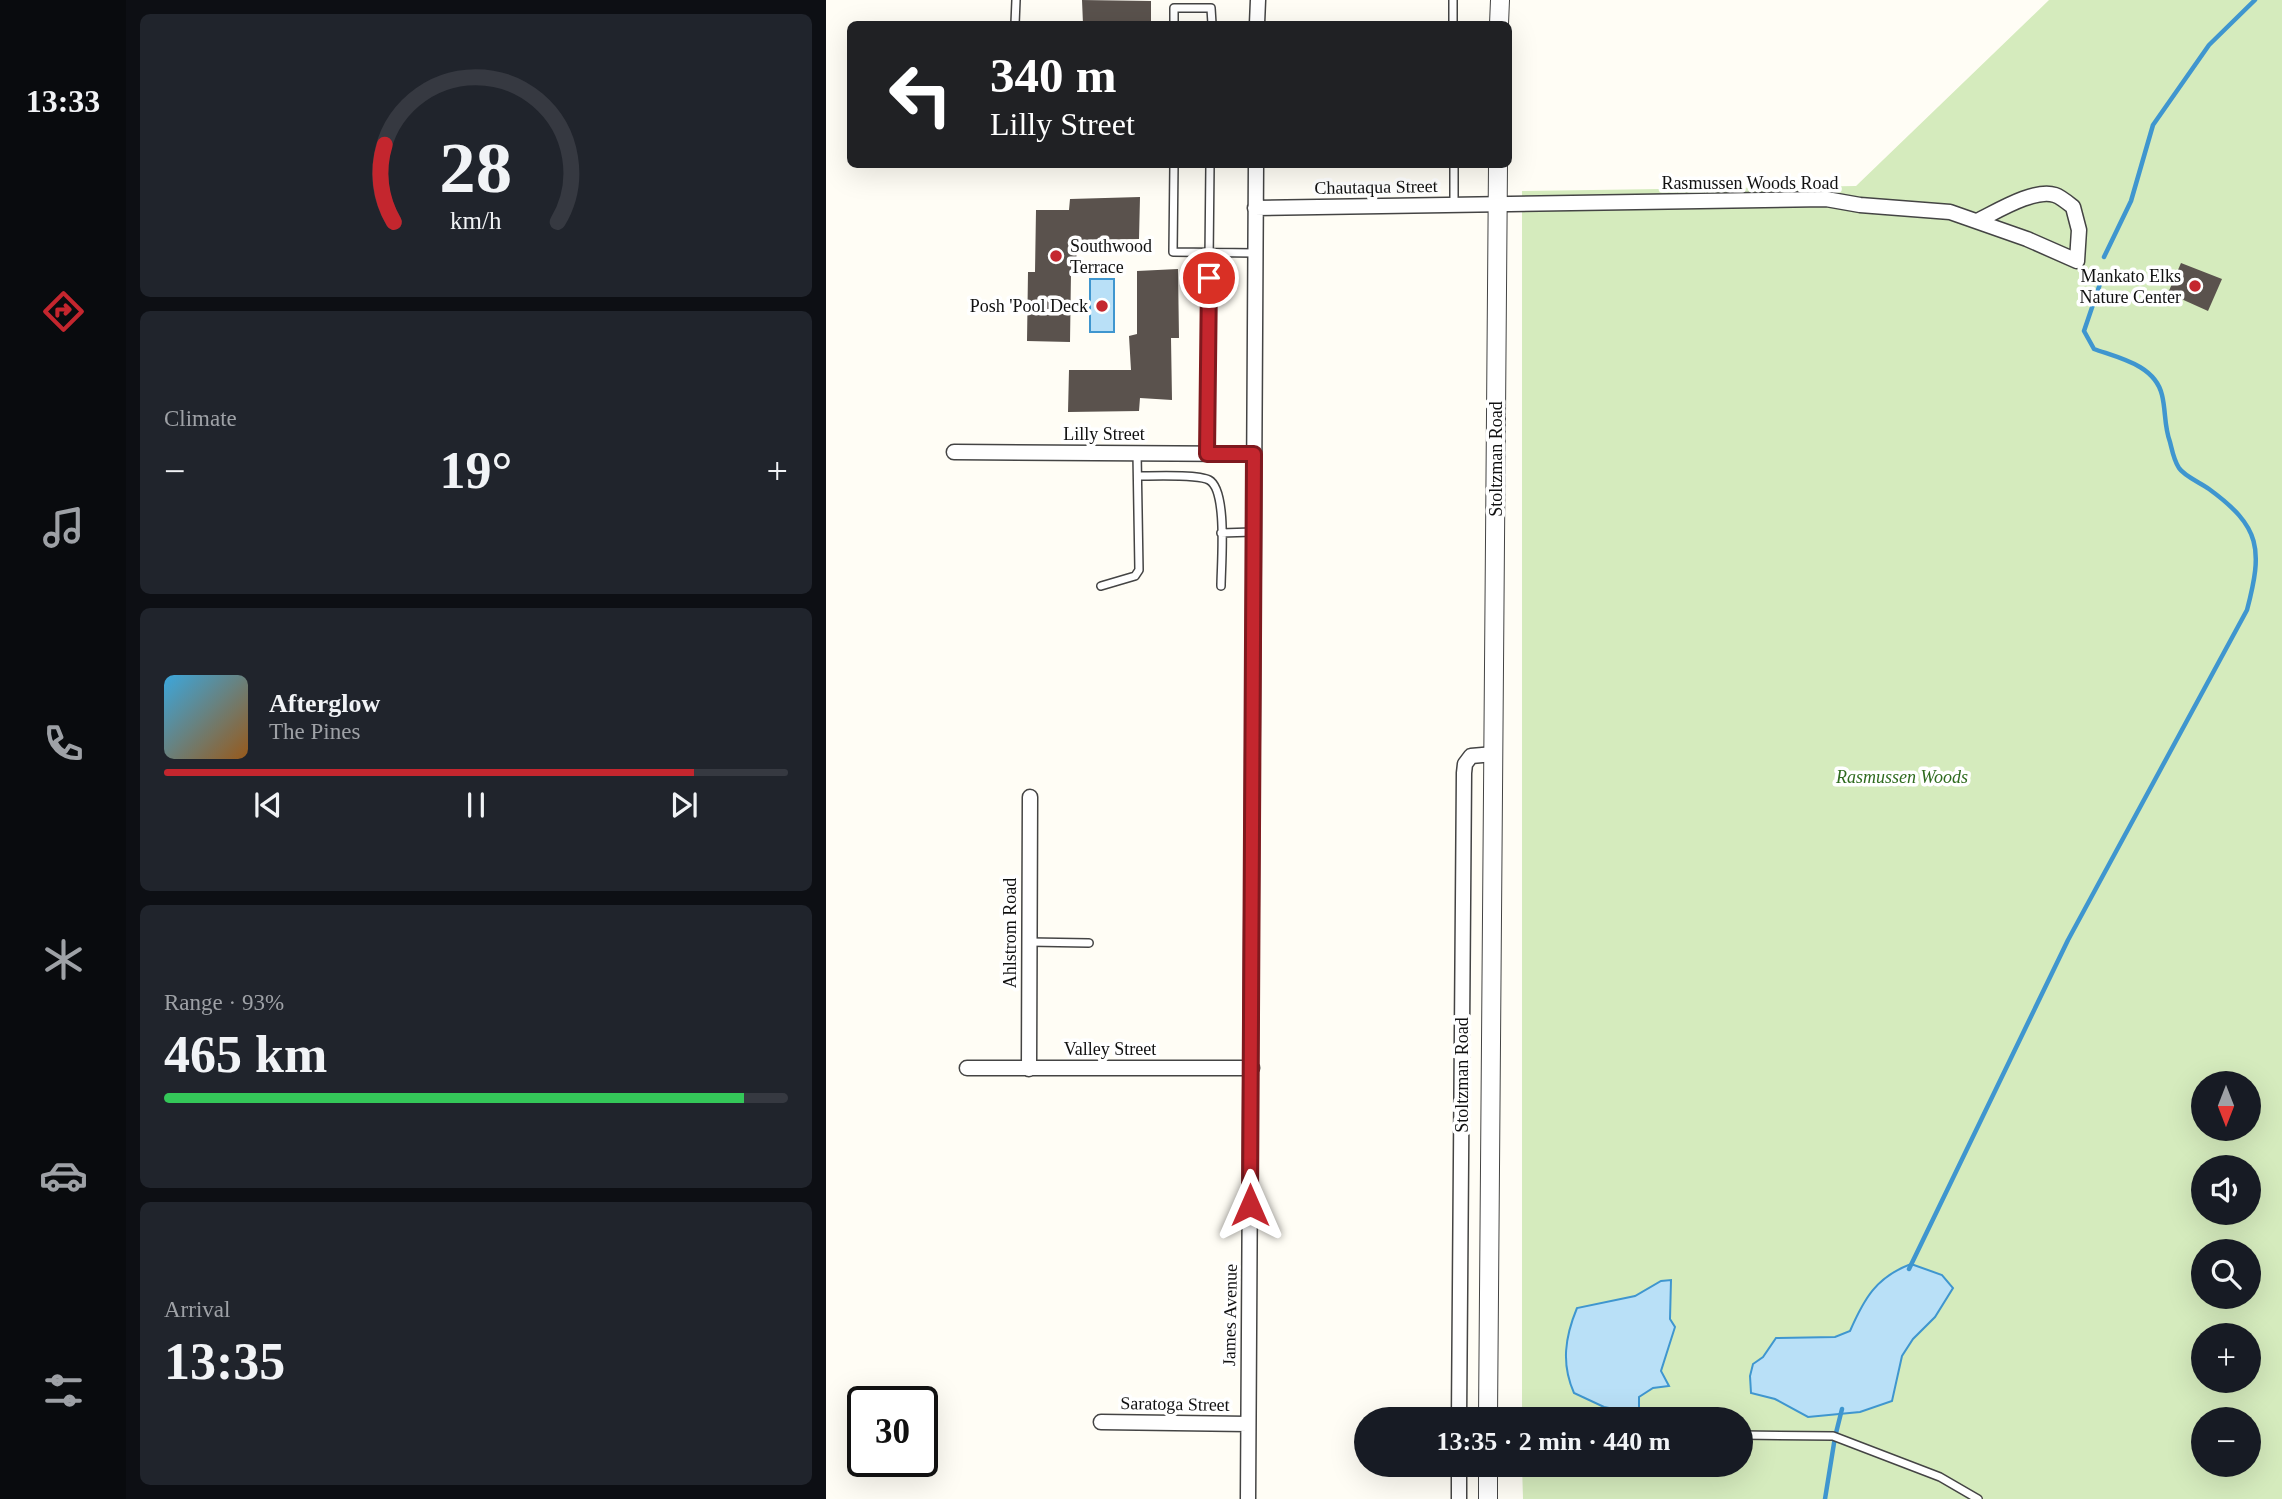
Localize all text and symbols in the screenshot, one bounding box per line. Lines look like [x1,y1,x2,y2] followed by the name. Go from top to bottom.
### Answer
[990,48,1117,103] text: 340 m
[875,49,966,140] icon: left
[26,83,100,119] text: 13:33
[990,106,1135,142] text: Lilly Street
[440,127,512,208] text: 28
[1661,173,1839,193] street label: Rasmussen Woods Road
[1314,176,1438,198] street label: Chautaqua Street
[450,206,502,233] text: km/h
[1070,236,1152,277] place label: Southwood Terrace
[1048,248,1064,264] marker: Southwood Terrace
[1179,248,1239,308] pin
[1190,259,1228,297] icon: arrive
[2080,266,2181,307] place label: Mankato Elks Nature Center
[2187,278,2203,294] marker: Mankato Elks Nature Center
[39,287,88,336] icon: directions
[970,296,1088,316] place label: Posh 'Pool Deck
[1094,298,1110,314] marker: Posh 'Pool Deck
[1486,401,1506,517] street label: Stoltzman Road
[164,406,237,431] text: Climate
[1063,424,1145,444] street label: Lilly Street
[440,442,512,499] text: 19°
[164,450,185,492] text: −
[767,450,788,492] text: +
[39,503,88,552] icon: music
[269,689,380,718] text: Afterglow
[39,719,88,768] icon: phone
[269,719,360,744] text: The Pines
[1835,767,1968,787] park label: Rasmussen Woods
[249,786,287,824] icon: previous
[457,786,495,824] icon: pause
[665,786,703,824] icon: next
[1000,878,1020,988] street label: Ahlstrom Road
[39,935,88,984] icon: climate
[164,990,284,1015] text: Range · 93%
[1452,1017,1472,1133] street label: Stoltzman Road
[164,1026,327,1083] text: 465 km
[1064,1039,1156,1059] street label: Valley Street
[2191,1071,2261,1141] north arrow
[2191,1071,2261,1477] map controls
[39,1151,88,1200] icon: car
[2191,1155,2261,1225] button: sound
[1213,1168,1287,1242] position arrow
[2191,1239,2261,1309] button: search
[1219,1264,1241,1366] street label: James Avenue
[164,1297,230,1322] text: Arrival
[2191,1323,2261,1393] button: +
[164,1333,285,1390] text: 13:35
[39,1366,88,1415] icon: filters
[847,1386,938,1477] speed limit sign: 30
[1120,1393,1230,1415] street label: Saratoga Street
[2191,1407,2261,1477] button: −
[1437,1427,1671,1456] text: 13:35 · 2 min · 440 m

